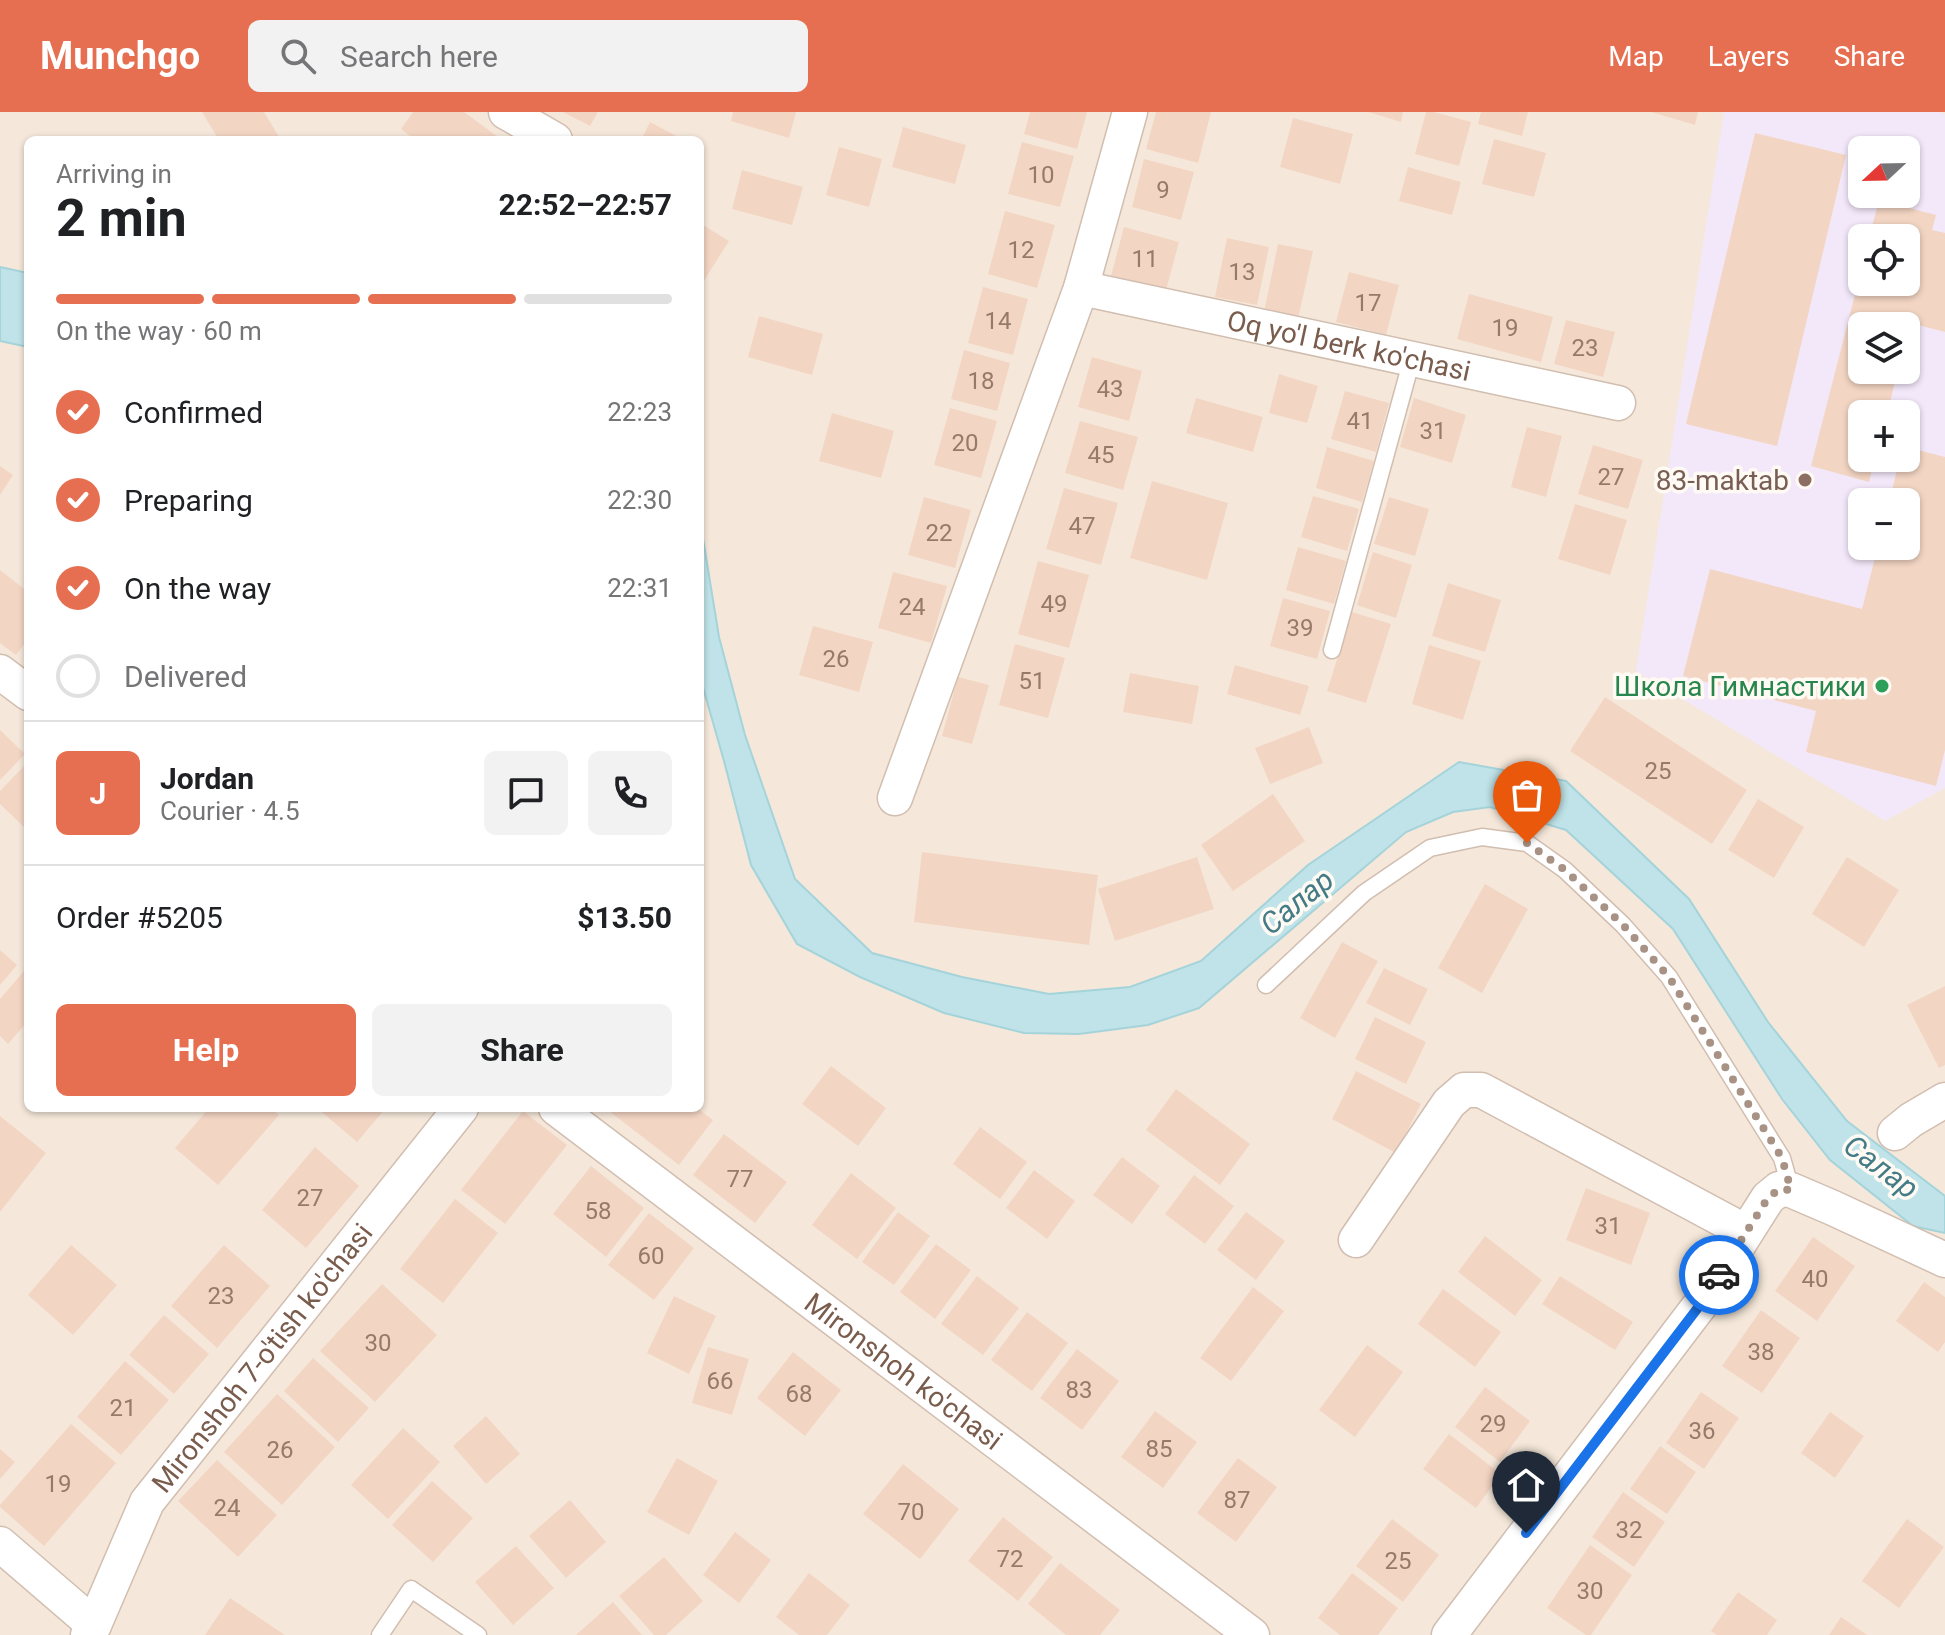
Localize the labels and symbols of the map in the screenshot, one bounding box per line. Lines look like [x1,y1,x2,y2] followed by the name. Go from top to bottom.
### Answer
[1848,136,1920,208] north arrow
[1028,161,1054,189] house number: 10
[1156,176,1170,204] house number: 9
[1008,236,1034,264] house number: 12
[1132,245,1158,273] house number: 11
[1229,258,1255,286] house number: 13
[1355,289,1381,317] house number: 17
[1224,304,1474,388] street label: Oq yo'l berk ko'chasi
[985,307,1011,335] house number: 14
[1492,314,1518,342] house number: 19
[1572,334,1598,362] house number: 23
[968,367,994,395] house number: 18
[1097,375,1123,403] house number: 43
[1347,407,1373,435] house number: 41
[1420,417,1446,445] house number: 31
[952,429,978,457] house number: 20
[1088,441,1114,469] house number: 45
[1598,463,1624,491] house number: 27
[1656,464,1789,497] place label: 83-maktab
[1796,471,1814,489] marker: 83-maktab
[1069,512,1095,540] house number: 47
[926,519,952,547] house number: 22
[1041,590,1067,618] house number: 49
[899,593,925,621] house number: 24
[1287,614,1313,642] house number: 39
[823,645,849,673] house number: 26
[1019,667,1045,695] house number: 51
[1614,670,1866,703] place label: Школа Гимнастики
[1873,677,1891,695] marker: Школа Гимнастики
[1645,757,1671,785] house number: 25
[1493,761,1561,843] pin
[1253,862,1340,942] water label: Салар
[1837,1127,1925,1206] water label: Салар
[727,1165,753,1193] house number: 77
[297,1184,323,1212] house number: 27
[585,1197,611,1225] house number: 58
[1595,1212,1621,1240] house number: 31
[145,1217,379,1499] street label: Mironshoh 7-o'tish ko'chasi
[1679,1235,1759,1315] courier
[638,1242,664,1270] house number: 60
[1802,1265,1828,1293] house number: 40
[208,1282,234,1310] house number: 23
[798,1286,1009,1457] street label: Mironshoh ko'chasi
[365,1329,391,1357] house number: 30
[1748,1338,1774,1366] house number: 38
[707,1367,733,1395] house number: 66
[1066,1376,1092,1404] house number: 83
[786,1380,812,1408] house number: 68
[110,1394,136,1422] house number: 21
[1480,1410,1506,1438] house number: 29
[1689,1417,1715,1445] house number: 36
[1146,1435,1172,1463] house number: 85
[267,1436,293,1464] house number: 26
[1492,1451,1560,1533] pin
[45,1470,71,1498] house number: 19
[1224,1486,1250,1514] house number: 87
[214,1494,240,1522] house number: 24
[898,1498,924,1526] house number: 70
[1616,1516,1642,1544] house number: 32
[997,1545,1023,1573] house number: 72
[1385,1547,1411,1575] house number: 25
[1577,1577,1603,1605] house number: 30

